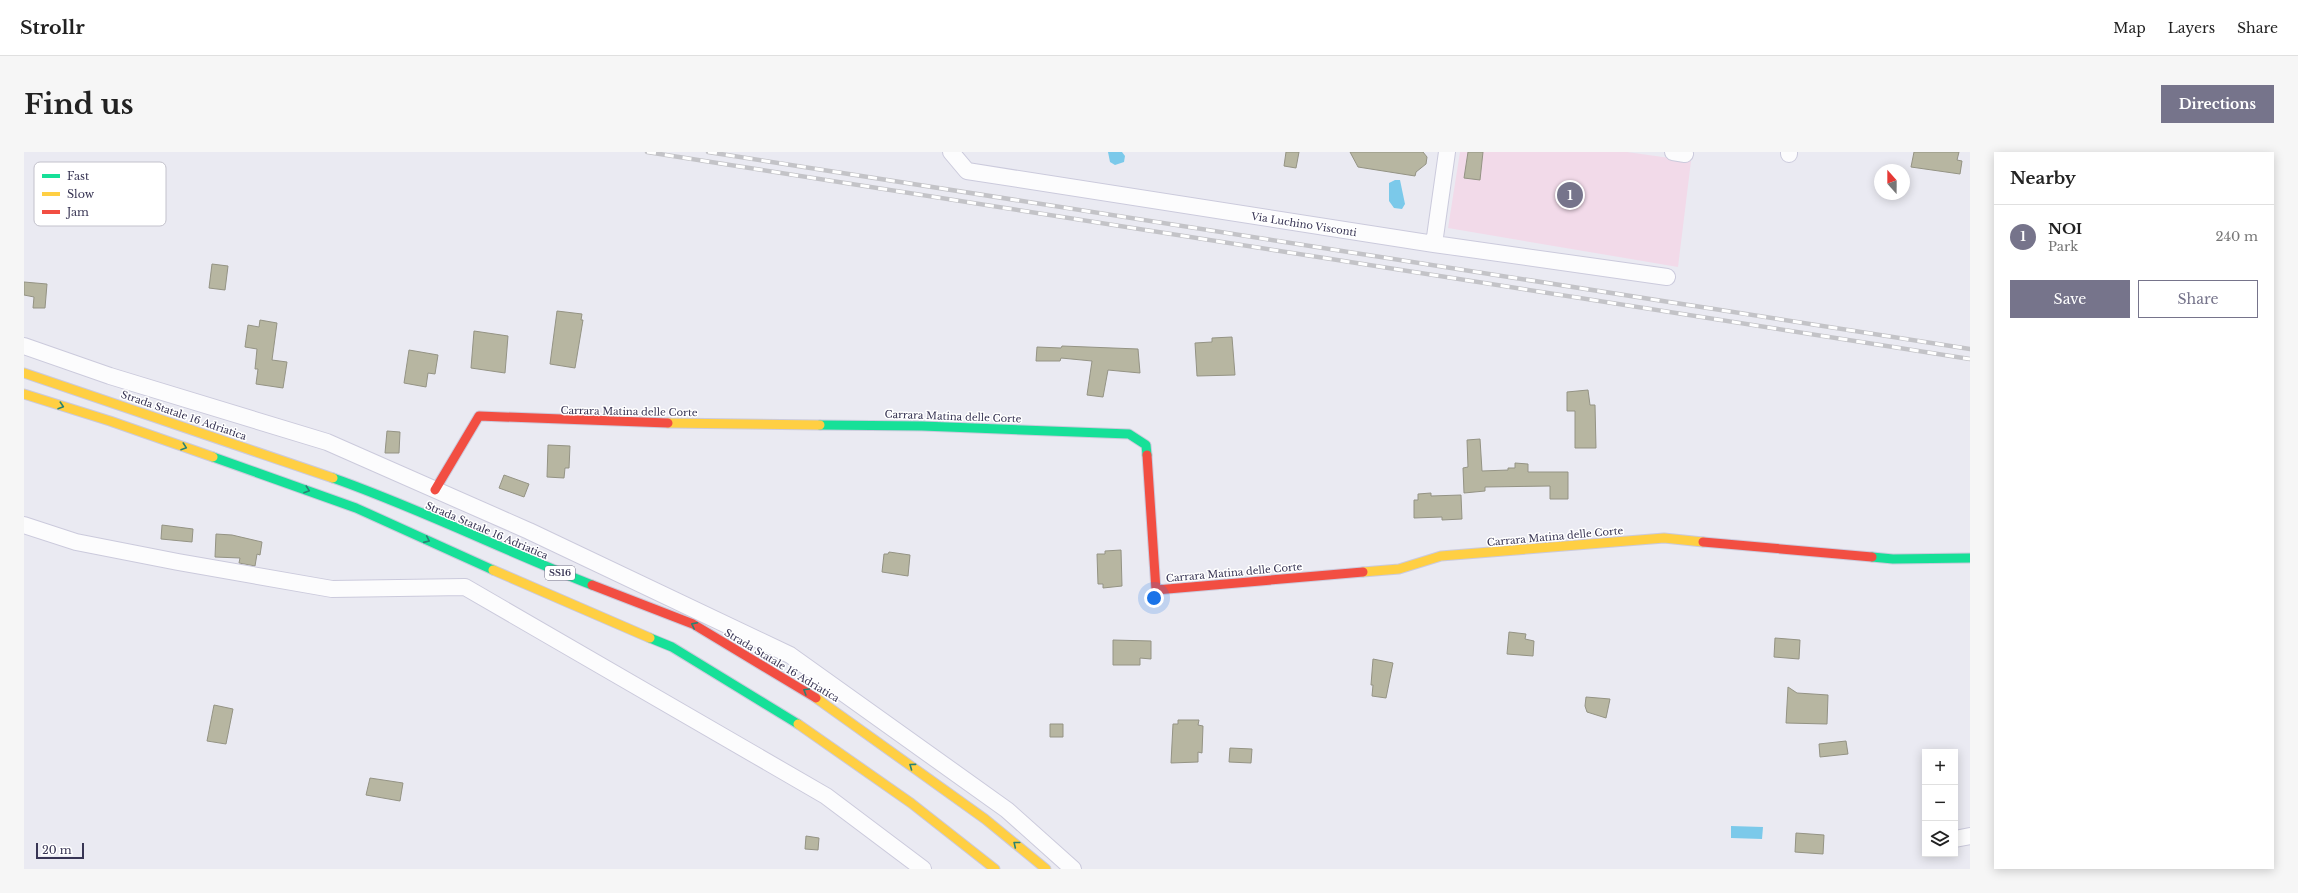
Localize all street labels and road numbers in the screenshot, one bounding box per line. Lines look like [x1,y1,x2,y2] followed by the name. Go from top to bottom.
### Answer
[1249,210,1358,239] street label: Via Luchino Visconti
[119,388,249,443] street label: Strada Statale 16 Adriatica
[560,404,698,419] street label: Carrara Matina delle Corte
[884,408,1022,425] street label: Carrara Matina delle Corte
[424,499,550,562] street label: Strada Statale 16 Adriatica
[1486,524,1624,549] street label: Carrara Matina delle Corte
[1165,560,1303,585] street label: Carrara Matina delle Corte
[545,566,575,580] road number: SS16
[722,626,842,705] street label: Strada Statale 16 Adriatica

